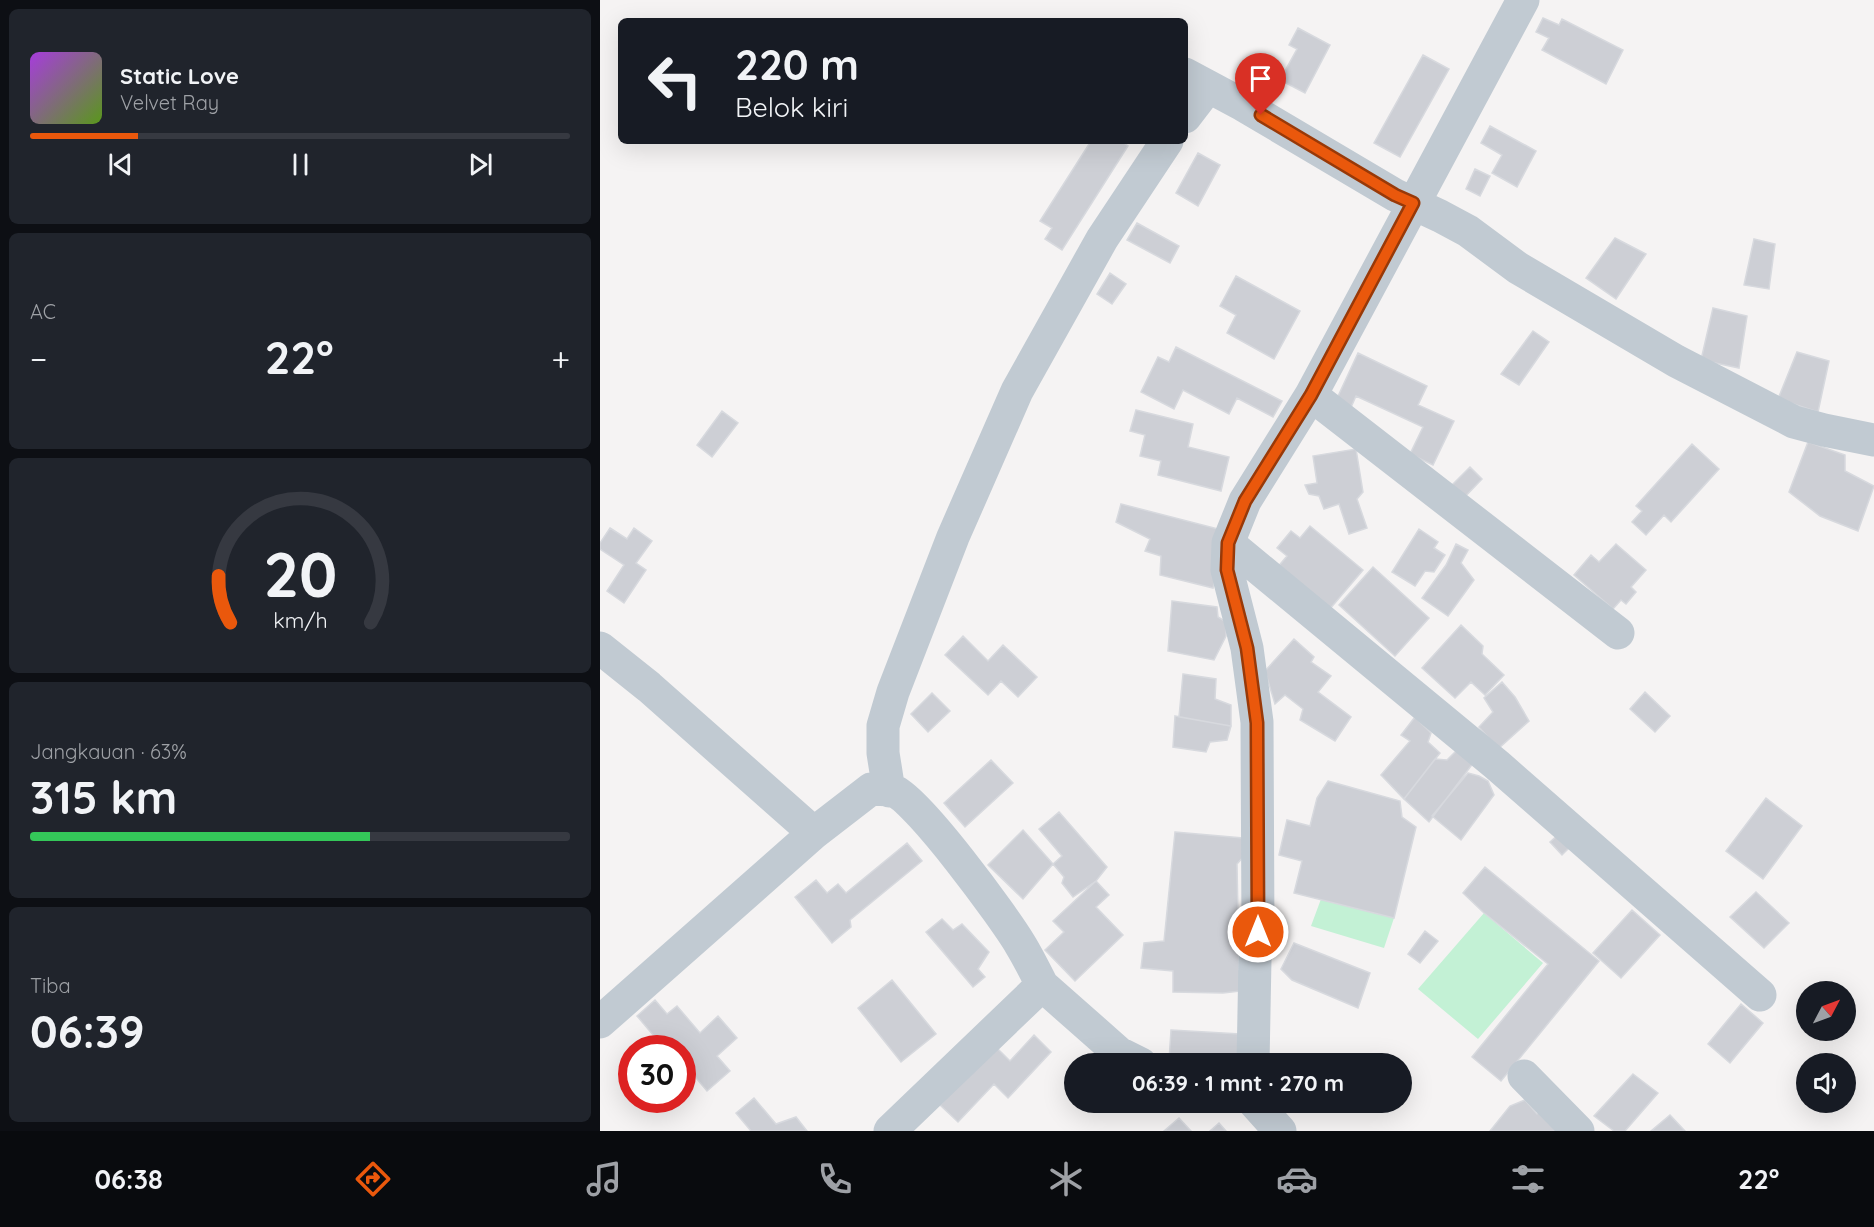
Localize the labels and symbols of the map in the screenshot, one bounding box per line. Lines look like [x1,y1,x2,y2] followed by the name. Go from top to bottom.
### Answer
[1235,53,1286,115] pin
[1226,900,1290,964] position arrow
[1796,981,1856,1041] north arrow
[618,1035,696,1113] speed limit sign: 30

